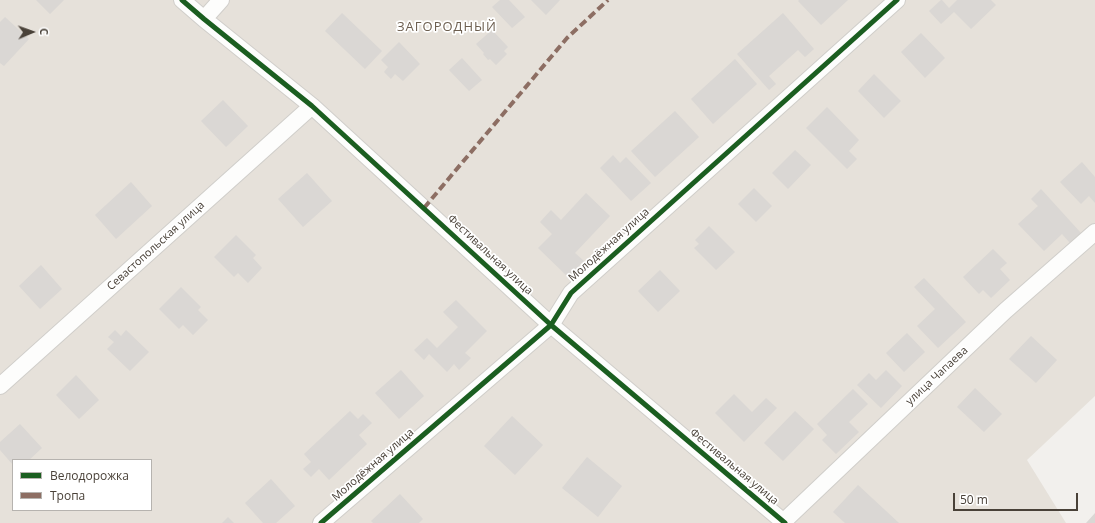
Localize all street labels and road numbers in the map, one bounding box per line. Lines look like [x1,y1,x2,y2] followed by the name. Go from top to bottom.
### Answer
[105,199,207,293] street label: Севастопольская улица
[566,205,652,285] street label: Молодёжная улица
[445,212,535,298] street label: Фестивальная улица
[903,344,971,408] street label: улица Чапаева
[329,426,417,504] street label: Молодёжная улица
[687,426,781,508] street label: Фестивальная улица

